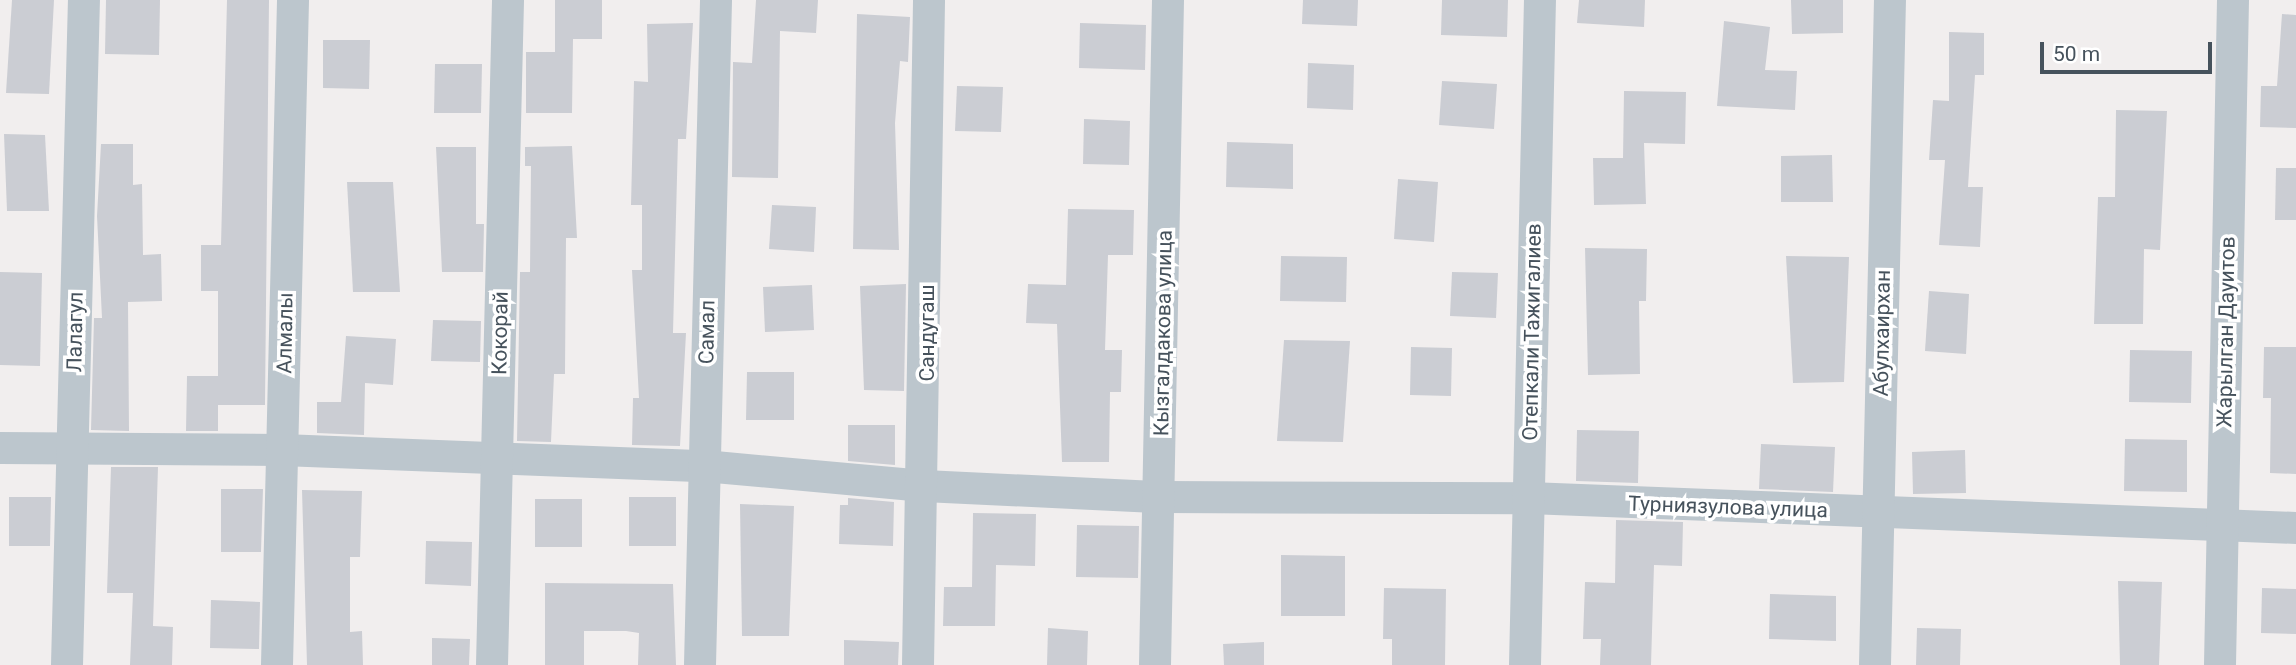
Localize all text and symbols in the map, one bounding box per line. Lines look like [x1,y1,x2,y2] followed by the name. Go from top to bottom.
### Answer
[2044,28,2216,72] scale bar
[2053,42,2100,66] text: 50 m
[1518,223,1546,441] street label: Отепкали Тажигалиев
[1149,230,1177,436] street label: Кызгалдакова улица
[2212,236,2240,428] street label: Жарылган Дауитов
[1868,270,1896,396] street label: Абулхаирхан
[914,284,940,382] street label: Сандугаш
[487,291,513,375] street label: Кокорай
[62,292,88,372] street label: Лалагул
[272,292,298,374] street label: Алмалы
[694,300,720,364] street label: Самал
[1628,491,1828,523] street label: Турниязулова улица

